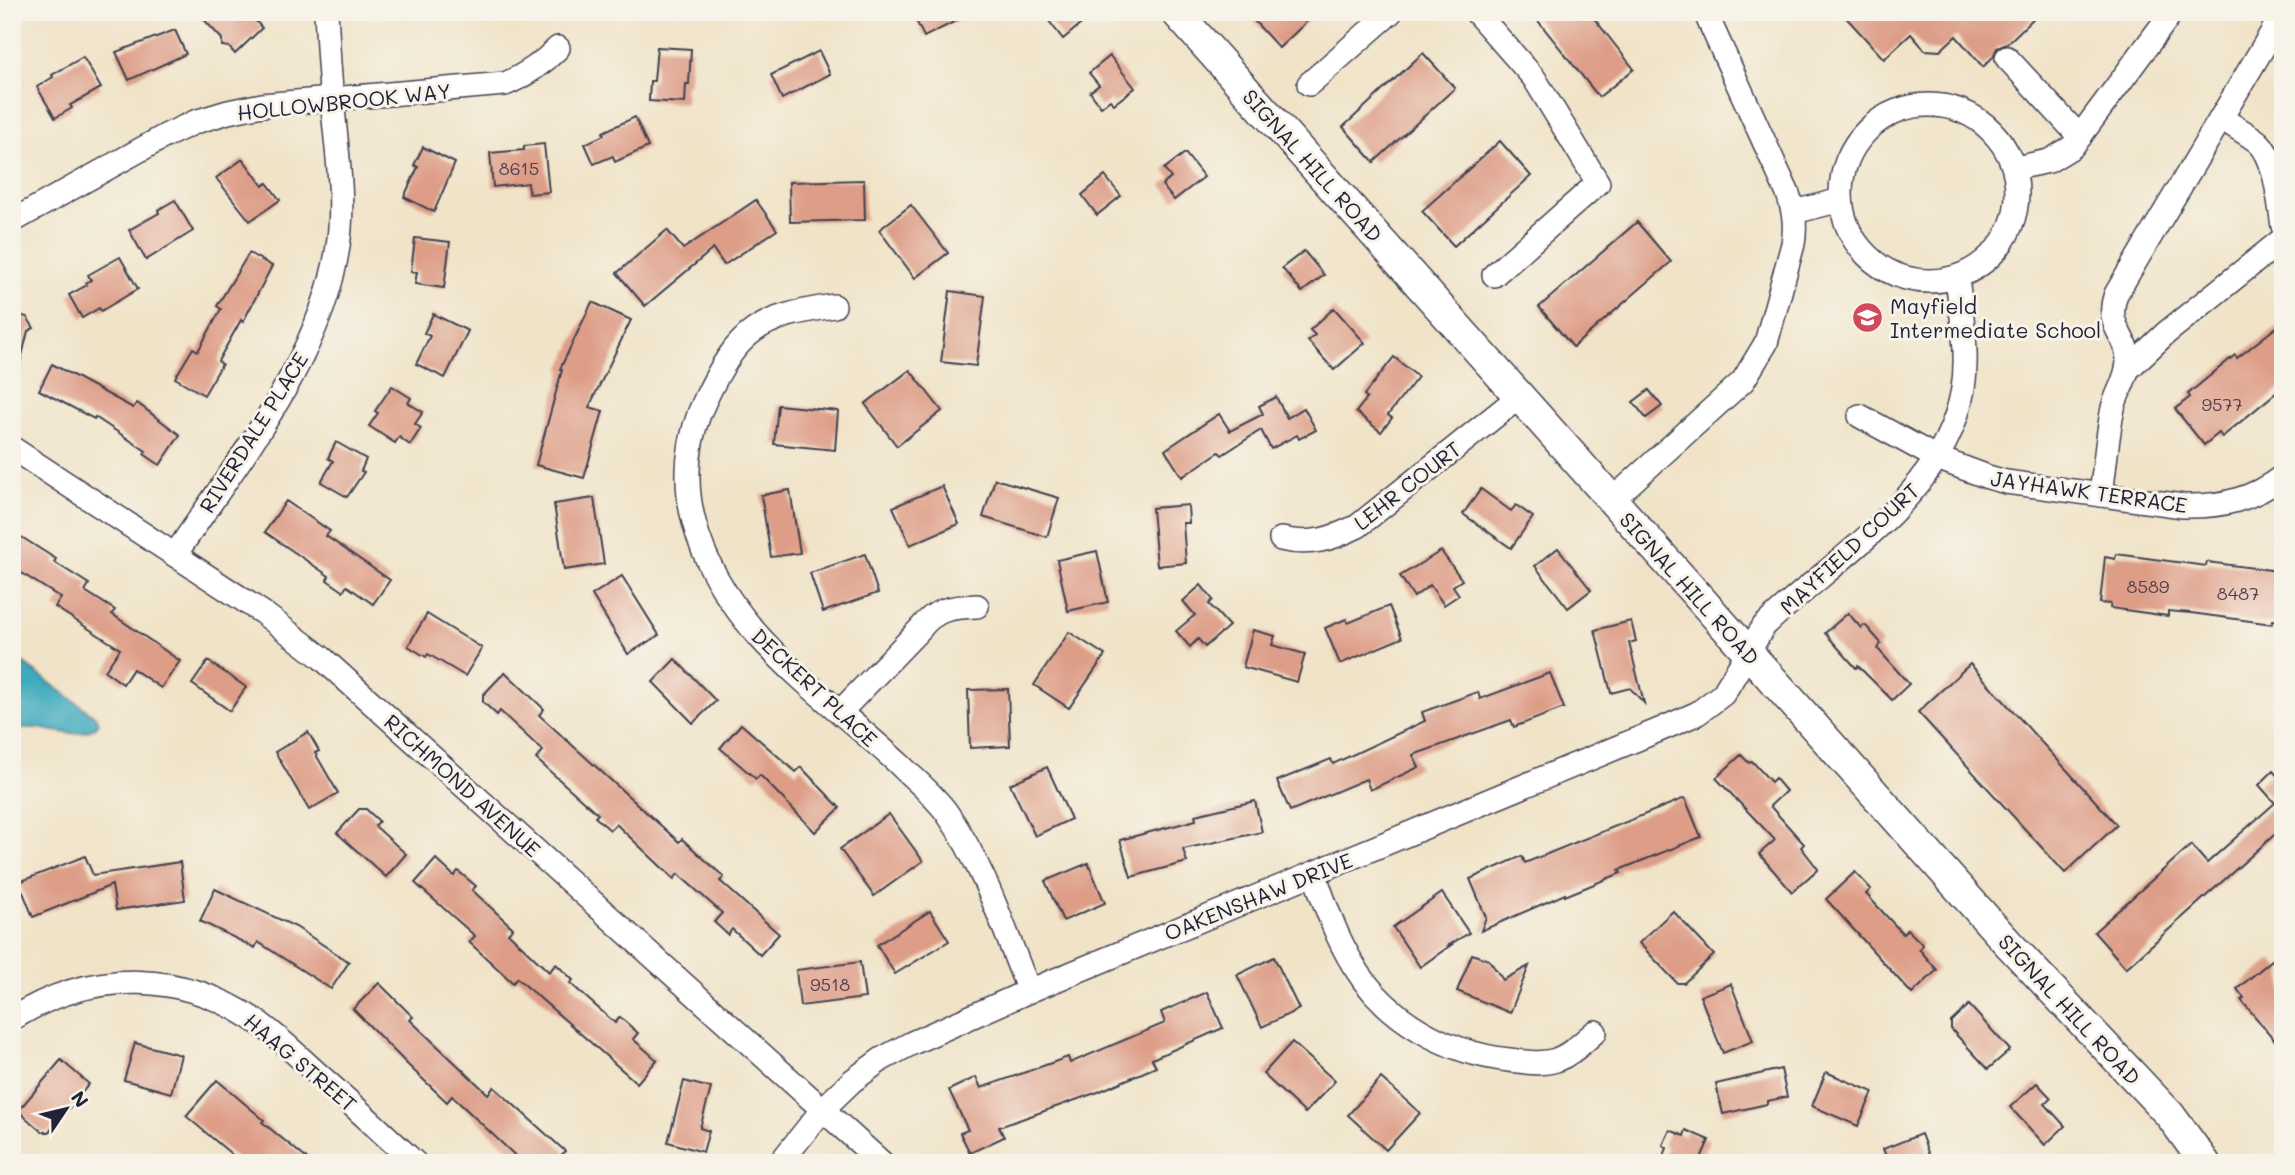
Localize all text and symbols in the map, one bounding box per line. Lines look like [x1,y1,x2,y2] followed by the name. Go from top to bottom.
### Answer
[236,76,452,126] street label: HOLLOWBROOK WAY
[1237,83,1389,247] street label: SIGNAL HILL ROAD
[499,156,539,180] house number: 8615
[1890,292,2101,343] place label: Mayfield Intermediate School
[1850,300,1884,334] school or university icon: Mayfield Intermediate School
[193,347,313,517] street label: RIVERDALE PLACE
[2201,392,2243,416] house number: 9577
[1348,435,1466,535] street label: LEHR COURT
[1989,464,2189,518] street label: JAYHAWK TERRACE
[1774,476,1924,620] street label: MAYFIELD COURT
[1614,506,1766,670] street label: SIGNAL HILL ROAD
[2127,574,2170,598] house number: 8589
[2217,581,2259,605] house number: 8487
[746,622,884,752] street label: DECKERT PLACE
[379,708,547,862] street label: RICHMOND AVENUE
[1160,846,1356,946] street label: OAKENSHAW DRIVE
[1993,928,2147,1090] street label: SIGNAL HILL ROAD
[810,972,850,996] house number: 9518
[239,1007,363,1117] street label: HAAG STREET
[32,1074,102,1144] north arrow
[66,1086,95,1112] text: N

